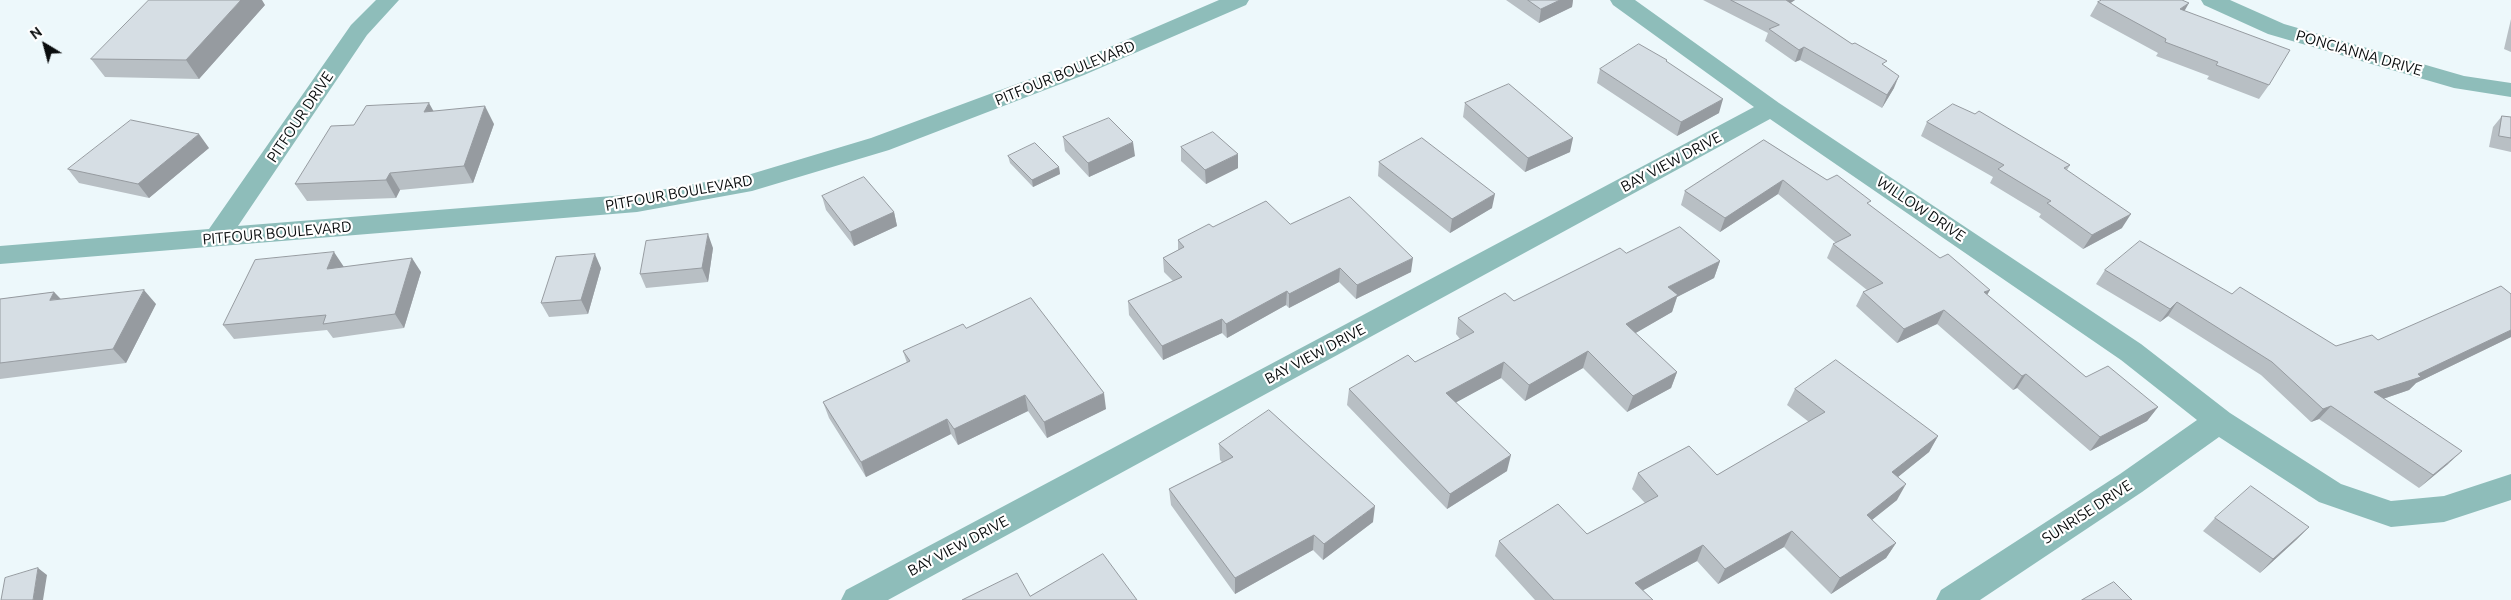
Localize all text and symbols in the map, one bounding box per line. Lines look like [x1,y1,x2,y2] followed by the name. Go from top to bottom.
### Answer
[20,20,70,70] north arrow
[27,23,45,43] text: N
[2294,26,2424,80] street label: PONCIANNA DRIVE
[992,37,1138,109] street label: PITFOUR BOULEVARD
[263,68,337,166] street label: PITFOUR DRIVE
[1618,128,1724,196] street label: BAY VIEW DRIVE
[604,171,754,215] street label: PITFOUR BOULEVARD
[1873,173,1969,245] street label: WILLOW DRIVE
[202,218,352,248] street label: PITFOUR BOULEVARD
[1262,320,1368,388] street label: BAY VIEW DRIVE
[2039,476,2135,548] street label: SUNRISE DRIVE
[905,512,1011,580] street label: BAY VIEW DRIVE

